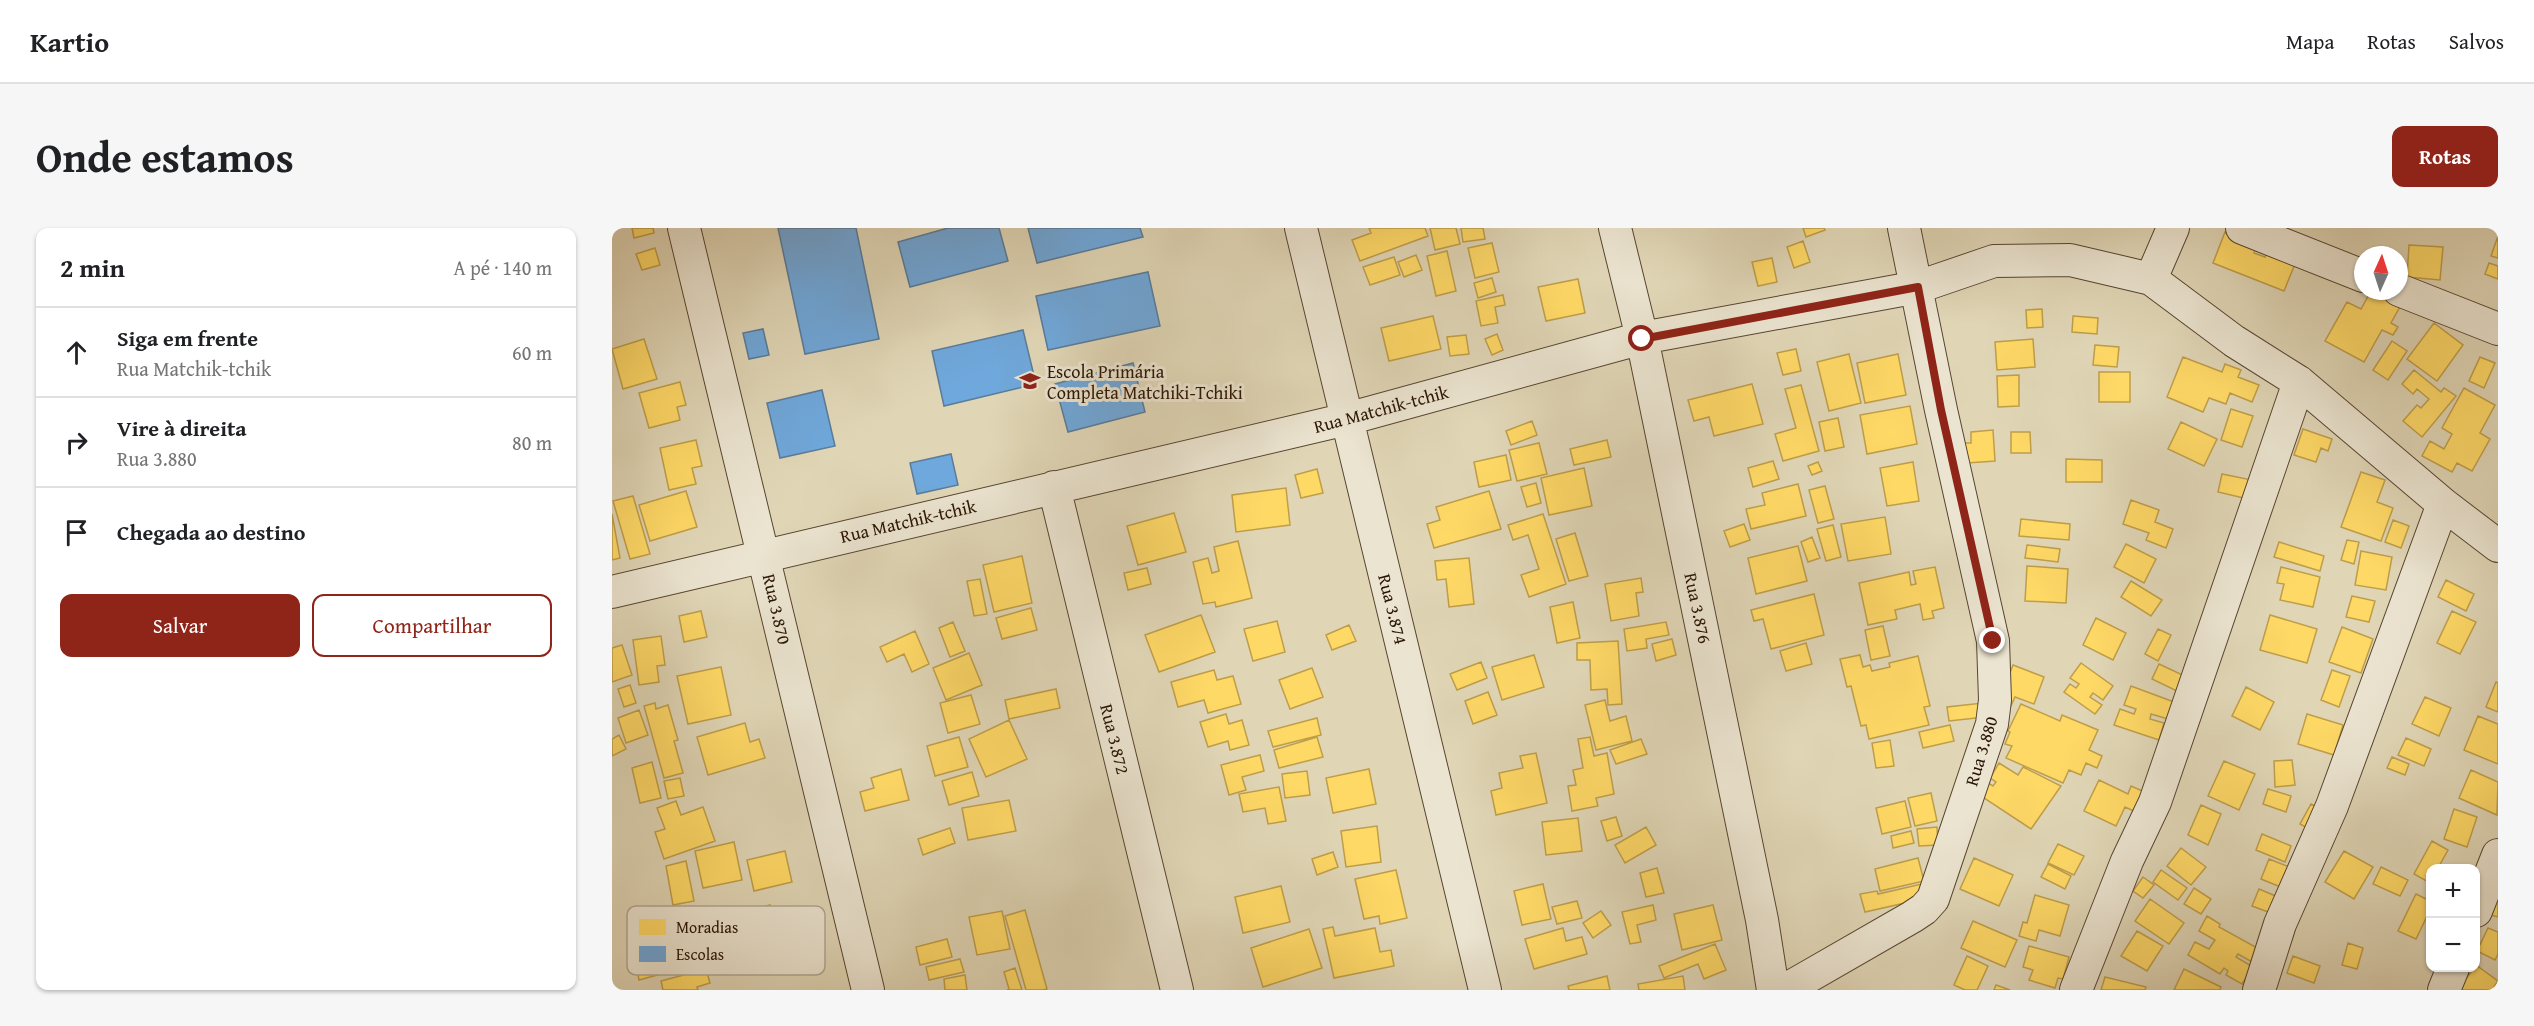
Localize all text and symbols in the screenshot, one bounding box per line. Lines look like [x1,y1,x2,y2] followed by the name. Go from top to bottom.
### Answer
[30,21,109,62] text: Kartio
[2286,26,2334,57] text: Mapa
[2367,26,2416,57] text: Rotas
[2449,26,2504,57] text: Salvos
[36,126,294,187] text: Onde estamos
[2392,126,2498,187] button: Rotas
[2354,246,2408,300] north arrow
[60,248,125,287] text: 2 min
[454,253,552,282] text: A pé · 140 m
[117,322,258,354] text: Siga em frente
[1628,325,1654,351] route start
[60,336,93,369] icon: ahead
[512,338,552,367] text: 60 m
[117,354,271,383] text: Rua Matchik-tchik
[1047,358,1243,406] place label: Escola Primária Completa Matchiki-Tchiki
[1018,369,1042,393] school or university icon: Escola Primária Completa Matchiki-Tchiki
[1310,378,1452,440] street label: Rua Matchik-tchik
[117,412,247,444] text: Vire à direita
[60,426,93,459] icon: right
[512,428,552,457] text: 80 m
[117,444,197,473] text: Rua 3.880
[837,492,979,550] street label: Rua Matchik-tchik
[60,516,93,549] icon: arrive
[117,516,305,548] text: Chegada ao destino
[1677,570,1719,646] street label: Rua 3.876
[756,571,798,647] street label: Rua 3.870
[1371,571,1415,647] street label: Rua 3.874
[60,594,300,657] button: Salvar
[312,594,552,657] button: Compartilhar
[1979,627,2005,653] route end
[1093,701,1137,777] street label: Rua 3.872
[1958,712,2004,789] street label: Rua 3.880
[2426,864,2480,972] map controls
[2426,864,2480,918] button: +
[627,906,825,975] legend
[676,915,738,939] text: Moradias
[2426,918,2480,972] button: −
[676,942,724,966] text: Escolas

